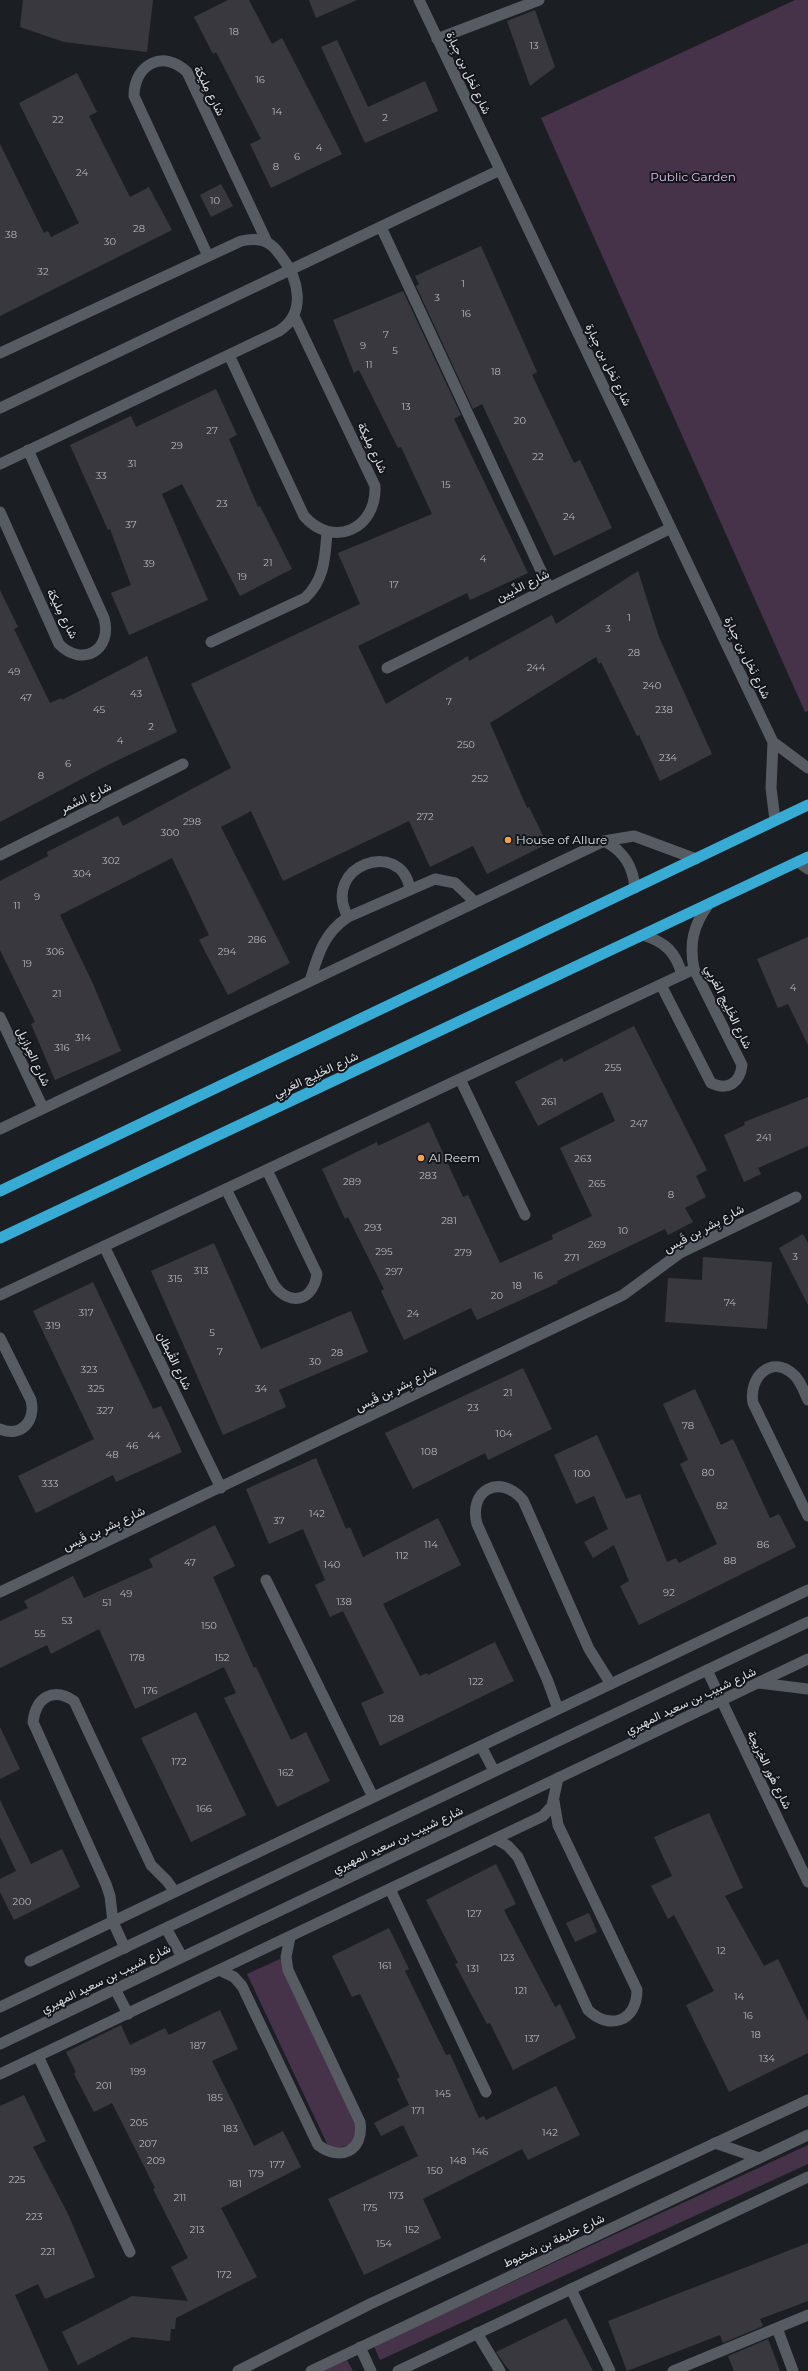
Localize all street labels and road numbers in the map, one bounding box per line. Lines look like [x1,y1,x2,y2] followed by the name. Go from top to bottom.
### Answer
[443,29,493,117] street label: شارع نَخل بن جِبارة
[190,64,228,118] street label: شارع مِليكة
[582,322,634,408] street label: شارع نَخل بن جِبارة
[354,420,390,476] street label: شارع مِليكة
[494,567,552,605] street label: شارع الدِّيين
[43,587,81,641] street label: شارع مِليكة
[721,615,773,701] street label: شارع نَخل بن جِبارة
[58,779,114,817] street label: شارع السَّمر
[701,963,755,1051] street label: شارع الخَلِيج العَربِي
[13,1025,53,1089] street label: شارع العِرازِيل
[271,1049,361,1101] street label: شارع الخَلِيج العَربِي
[661,1202,747,1256] street label: شارع بِشر بن قَيس
[154,1330,194,1392] street label: شارع القُبطان
[353,1363,439,1415] street label: شارع بِشر بن قَيس
[61,1504,147,1554] street label: شارع بِشر بن قَيس
[624,1664,758,1738] street label: شارع شبيب بن سعيد المهيري
[744,1728,794,1812] street label: شارع هُور الخِرَيجة
[331,1803,465,1877] street label: شارع شبيب بن سعيد المهيري
[39,1941,173,2017] street label: شارع شبيب بن سعيد المهيري
[501,2211,607,2271] street label: شارع خليفة بن شخبوط

